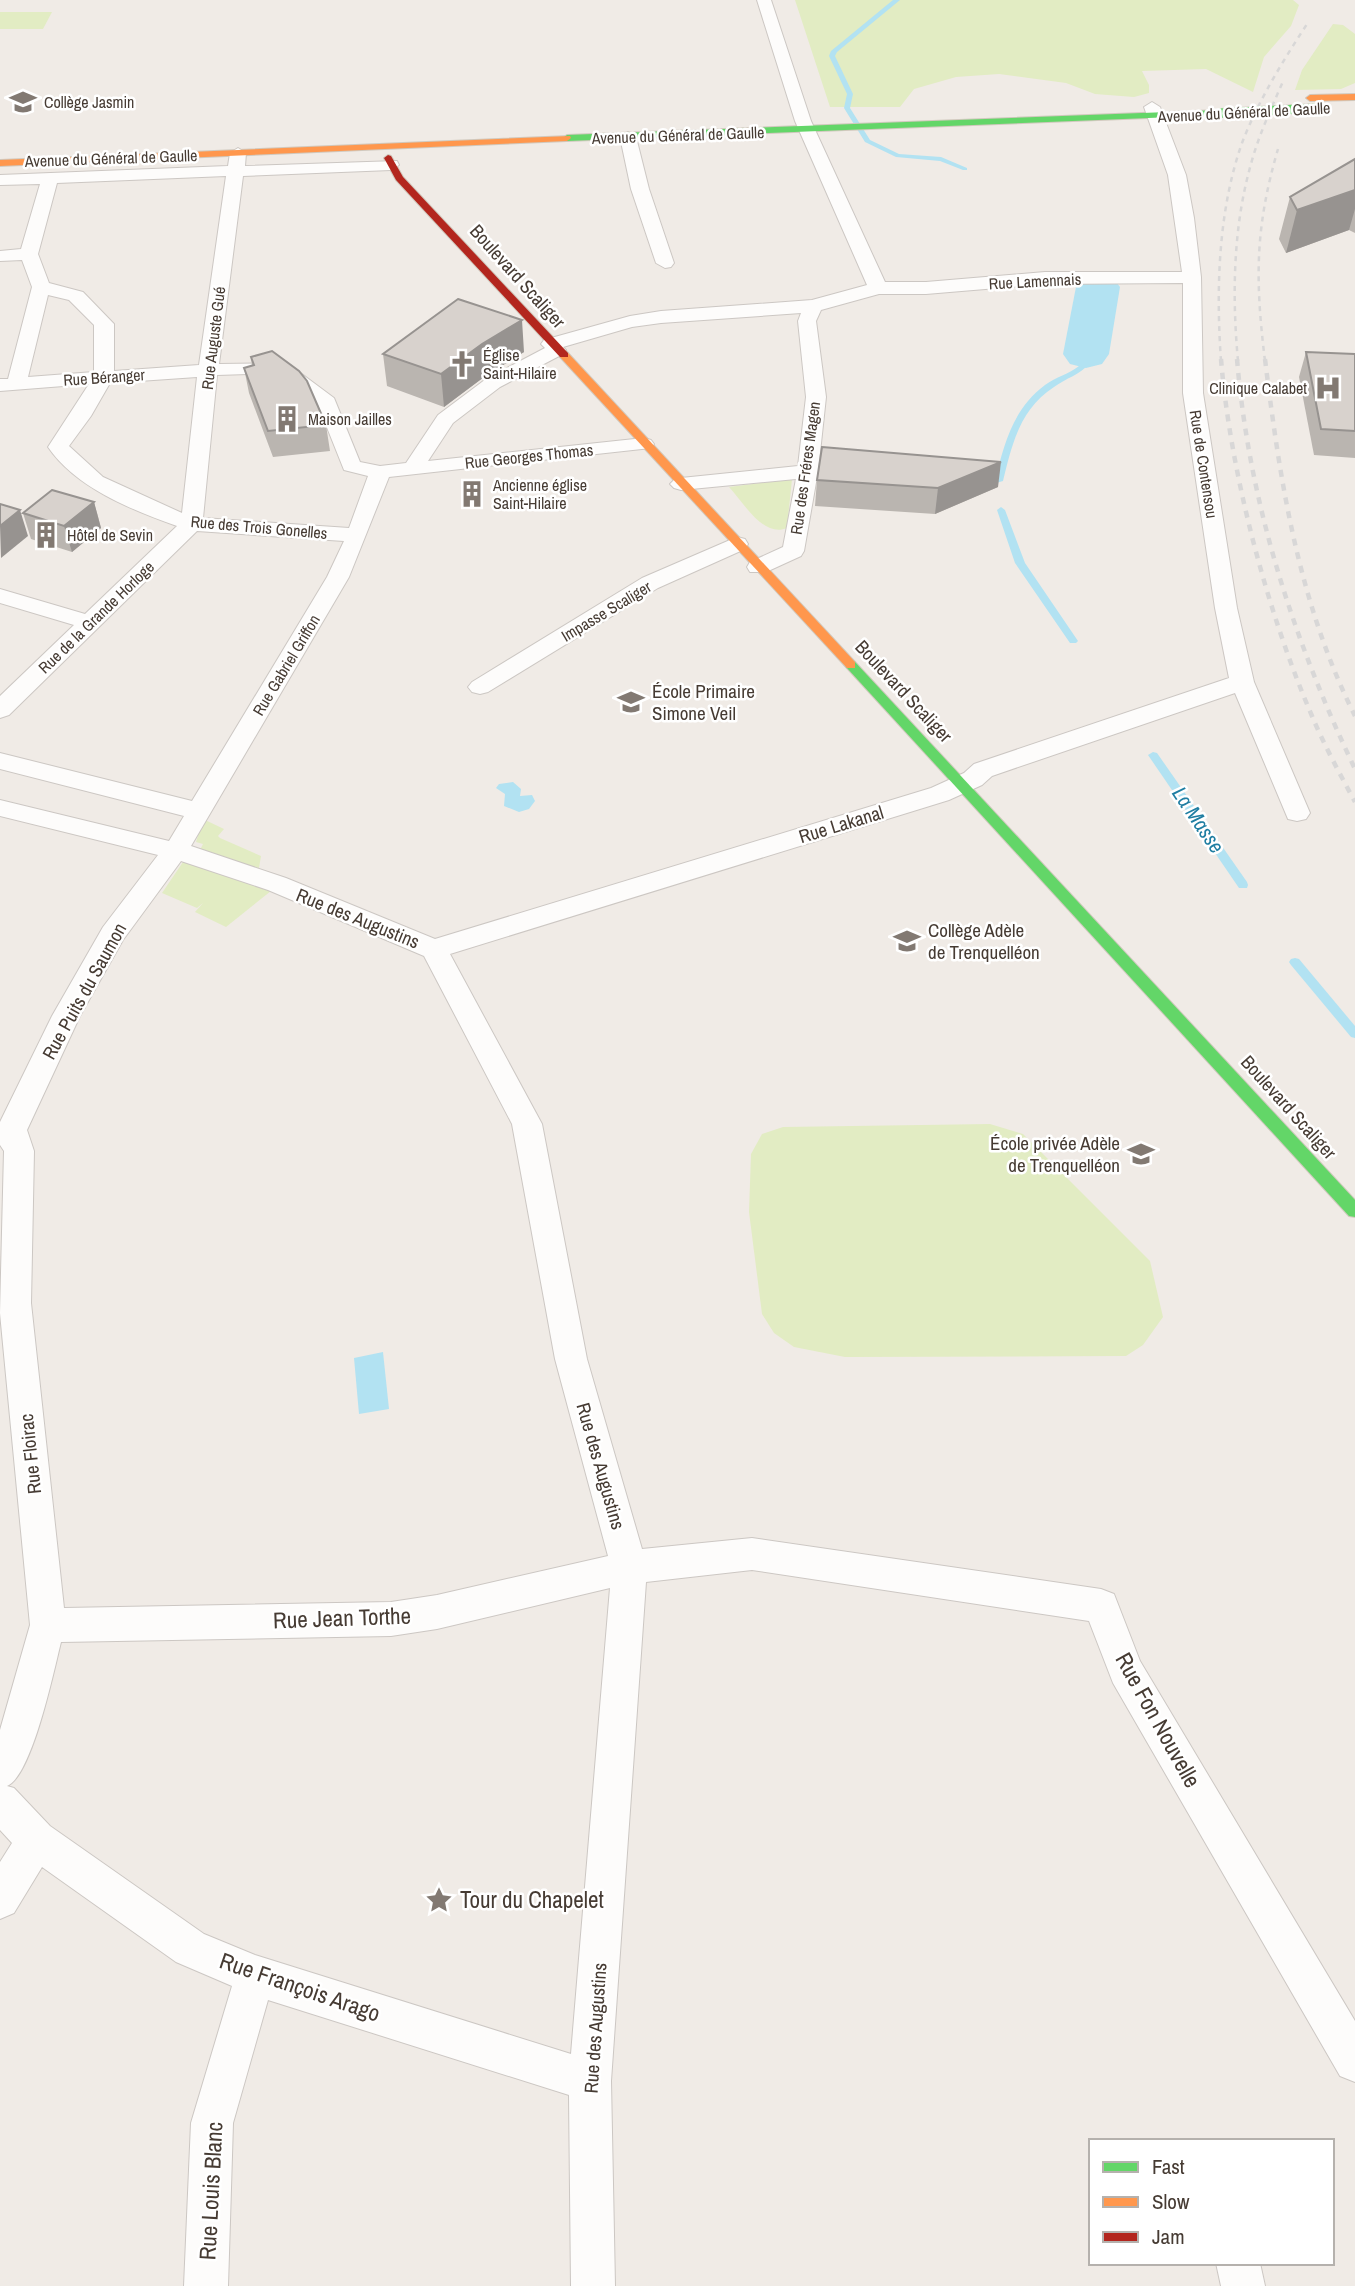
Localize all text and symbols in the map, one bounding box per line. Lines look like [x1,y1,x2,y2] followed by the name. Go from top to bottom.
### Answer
[8,87,38,117] school or university icon: Collège Jasmin
[44,91,134,113] place label: Collège Jasmin
[1156,96,1331,128] street label: Avenue du Général de Gaulle
[590,121,765,149] street label: Avenue du Général de Gaulle
[23,144,198,172] street label: Avenue du Général de Gaulle
[464,218,572,334] street label: Boulevard Scaliger
[988,268,1082,294] street label: Rue Lamennais
[196,285,230,391] street label: Rue Auguste Gué
[483,344,557,384] place label: Église Saint-Hilaire
[447,349,477,379] church icon: Église Saint-Hilaire
[62,363,146,391] street label: Rue Béranger
[1313,373,1343,403] hospital icon: Clinique Calabet
[1209,377,1307,399] place label: Clinique Calabet
[785,400,825,536] street label: Rue des Fréres Magen
[272,404,302,434] building icon: Maison Jailles
[308,408,392,430] place label: Maison Jailles
[1185,408,1223,520] street label: Rue de Contensou
[464,438,594,474] street label: Rue Georges Thomas
[492,474,587,514] place label: Ancienne église Saint-Hilaire
[457,479,487,509] building icon: Ancienne église Saint-Hilaire
[190,510,328,544] street label: Rue des Trois Gonelles
[31,520,61,550] building icon: Hôtel de Sevin
[67,524,153,546] place label: Hôtel de Sevin
[33,556,159,678] street label: Rue de la Grande Horloge
[557,575,656,647] street label: Impasse Scaliger
[247,610,325,720] street label: Rue Gabriel Griffon
[850,634,959,749] street label: Boulevard Scaliger
[652,678,755,726] place label: École Primaire Simone Veil
[616,687,646,717] school or university icon: École Primaire Simone Veil
[1166,781,1231,859] water label: La Masse
[795,799,887,849] street label: Rue Lakanal
[292,881,424,955] street label: Rue des Augustins
[928,917,1040,965] place label: Collège Adèle de Trenquelléon
[36,918,132,1064] street label: Rue Puits du Saumon
[892,926,922,956] school or university icon: Collège Adèle de Trenquelléon
[1235,1049,1343,1165] street label: Boulevard Scaliger
[990,1130,1120,1178] place label: École privée Adèle de Trenquelléon
[1126,1139,1156,1169] school or university icon: École privée Adèle de Trenquelléon
[570,1400,632,1533] street label: Rue des Augustins
[13,1412,47,1495] street label: Rue Floirac
[272,1600,412,1635] street label: Rue Jean Torthe
[1109,1647,1208,1793] street label: Rue Fon Nouvelle
[460,1884,604,1915] place label: Tour du Chapelet
[424,1885,454,1915] place icon: Tour du Chapelet
[216,1945,385,2028] street label: Rue François Arago
[577,1962,613,2094] street label: Rue des Augustins
[191,2121,230,2261] street label: Rue Louis Blanc
[1089,2139,1334,2265] legend
[1152,2152,1185,2181] text: Fast
[1152,2187,1190,2216] text: Slow
[1152,2222,1185,2251] text: Jam

